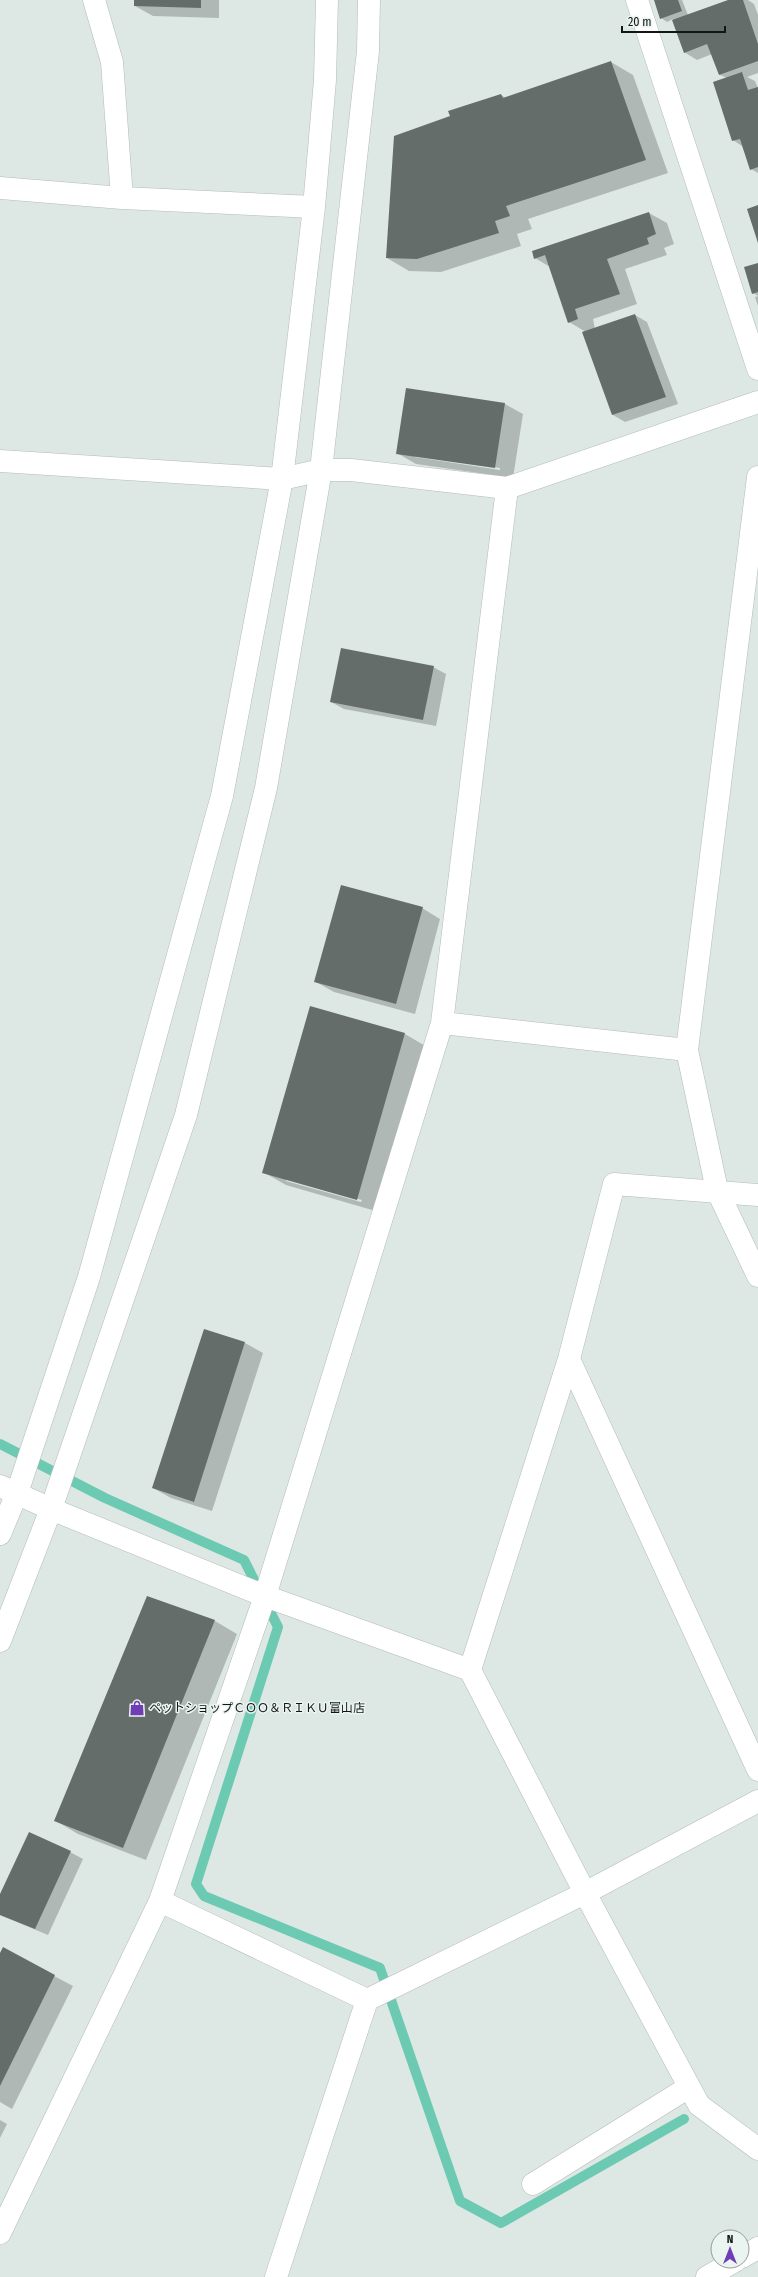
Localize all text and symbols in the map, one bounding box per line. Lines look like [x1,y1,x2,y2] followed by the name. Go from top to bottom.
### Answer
[622,8,725,34] scale bar
[628,15,652,29] text: 20 m
[128,1699,146,1717] shop icon: ペットショップＣＯＯ＆ＲＩＫＵ富山店
[149,1701,365,1715] place label: ペットショップＣＯＯ＆ＲＩＫＵ富山店
[710,2229,750,2269] north arrow
[727,2233,733,2246] text: N

